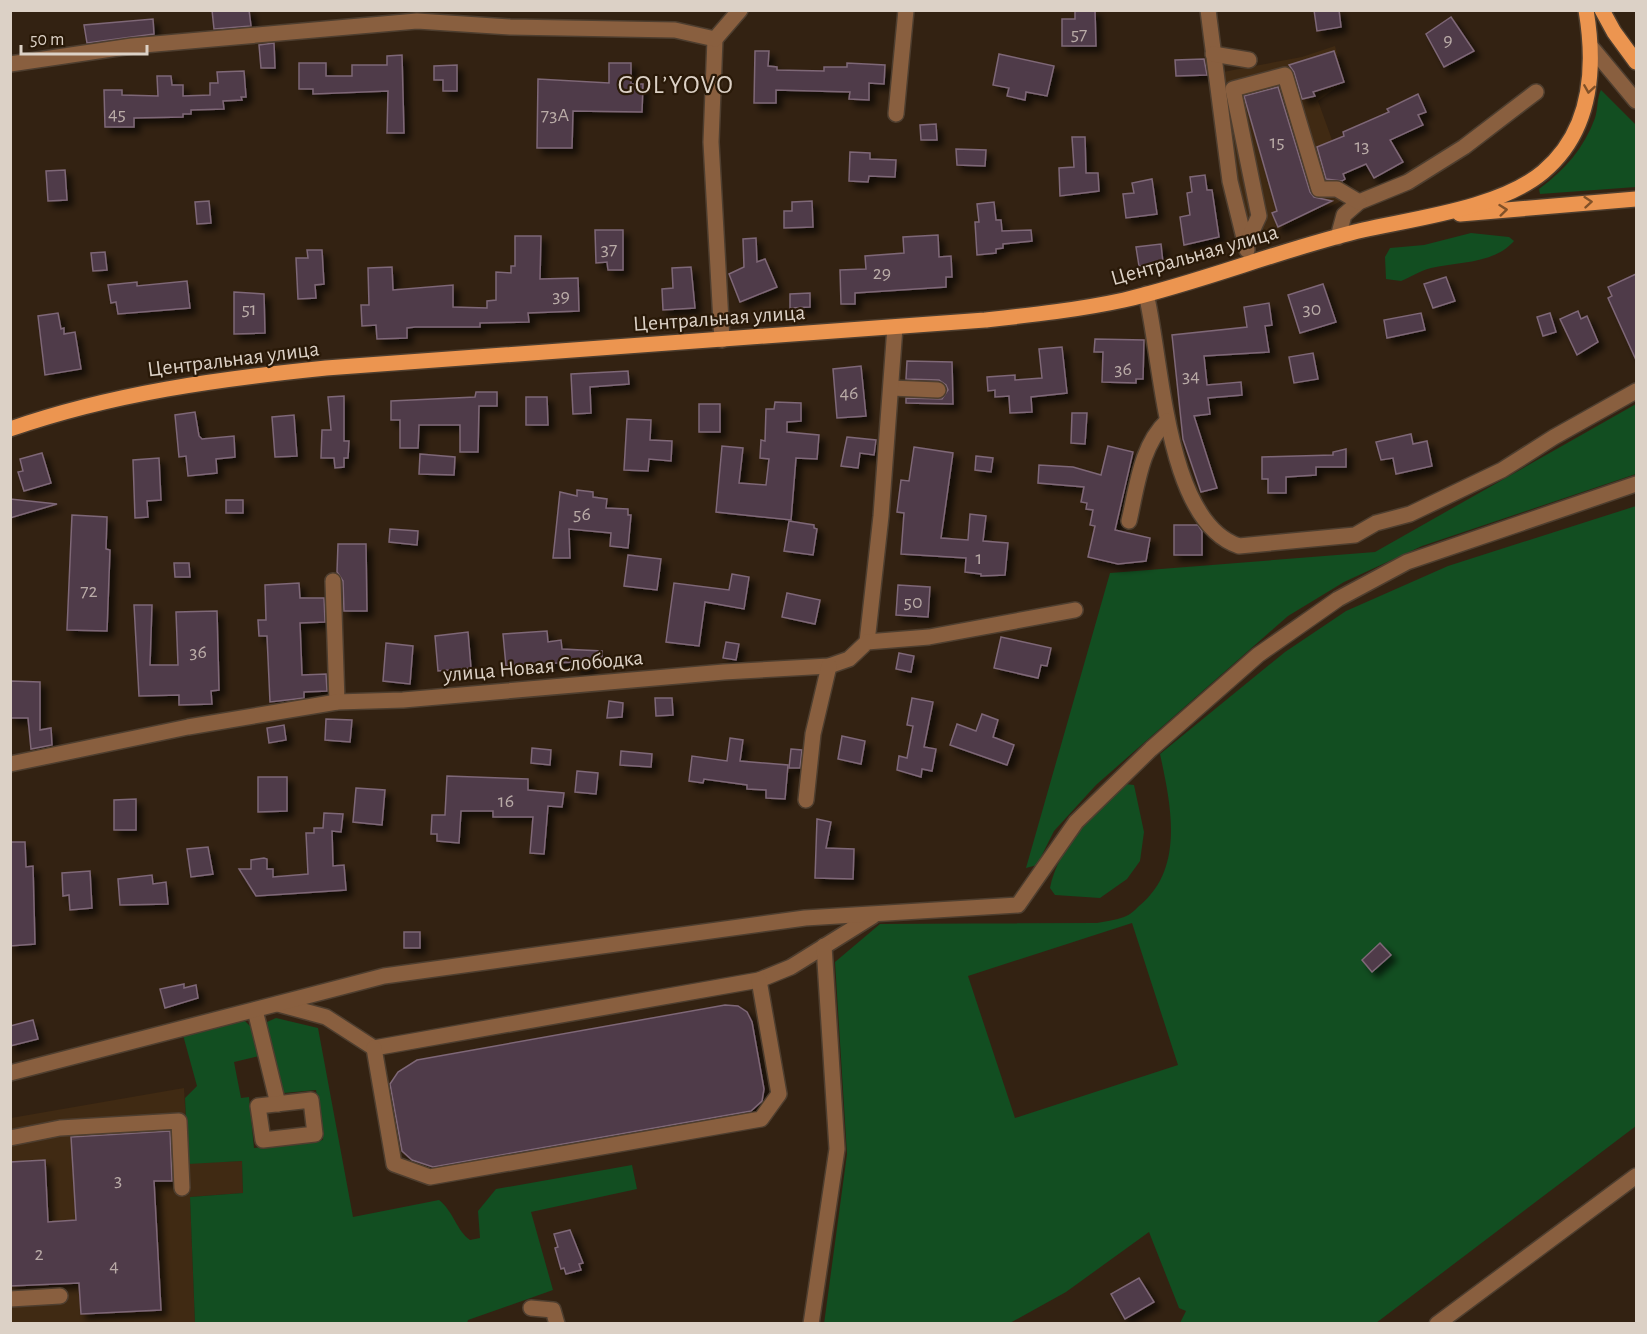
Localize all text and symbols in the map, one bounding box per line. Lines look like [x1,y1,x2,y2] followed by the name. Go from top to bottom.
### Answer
[21,18,147,56] scale bar
[1071,24,1087,44] house number: 57
[1443,30,1453,50] house number: 9
[30,31,64,49] text: 50 m
[618,72,734,98] district label: GOL’YOVO
[1584,85,1596,94] one-way arrow
[108,104,126,124] house number: 45
[541,105,569,125] house number: 73А
[1269,132,1285,152] house number: 15
[1354,136,1370,156] house number: 13
[1584,196,1593,209] one-way arrow
[1498,204,1507,217] one-way arrow
[1108,221,1281,289] street label: Центральная улица
[601,239,617,259] house number: 37
[873,263,891,283] house number: 29
[552,286,570,306] house number: 39
[241,299,257,319] house number: 51
[1303,299,1321,319] house number: 30
[632,301,806,335] street label: Центральная улица
[146,338,320,380] street label: Центральная улица
[1114,359,1132,379] house number: 36
[1182,366,1200,386] house number: 34
[839,383,859,403] house number: 46
[573,504,591,524] house number: 56
[976,548,982,568] house number: 1
[80,581,98,601] house number: 72
[904,592,922,612] house number: 50
[189,642,207,662] house number: 36
[441,646,644,686] street label: улица Новая Слободка
[498,791,514,811] house number: 16
[114,1170,122,1190] house number: 3
[34,1244,44,1264] house number: 2
[109,1256,119,1276] house number: 4

